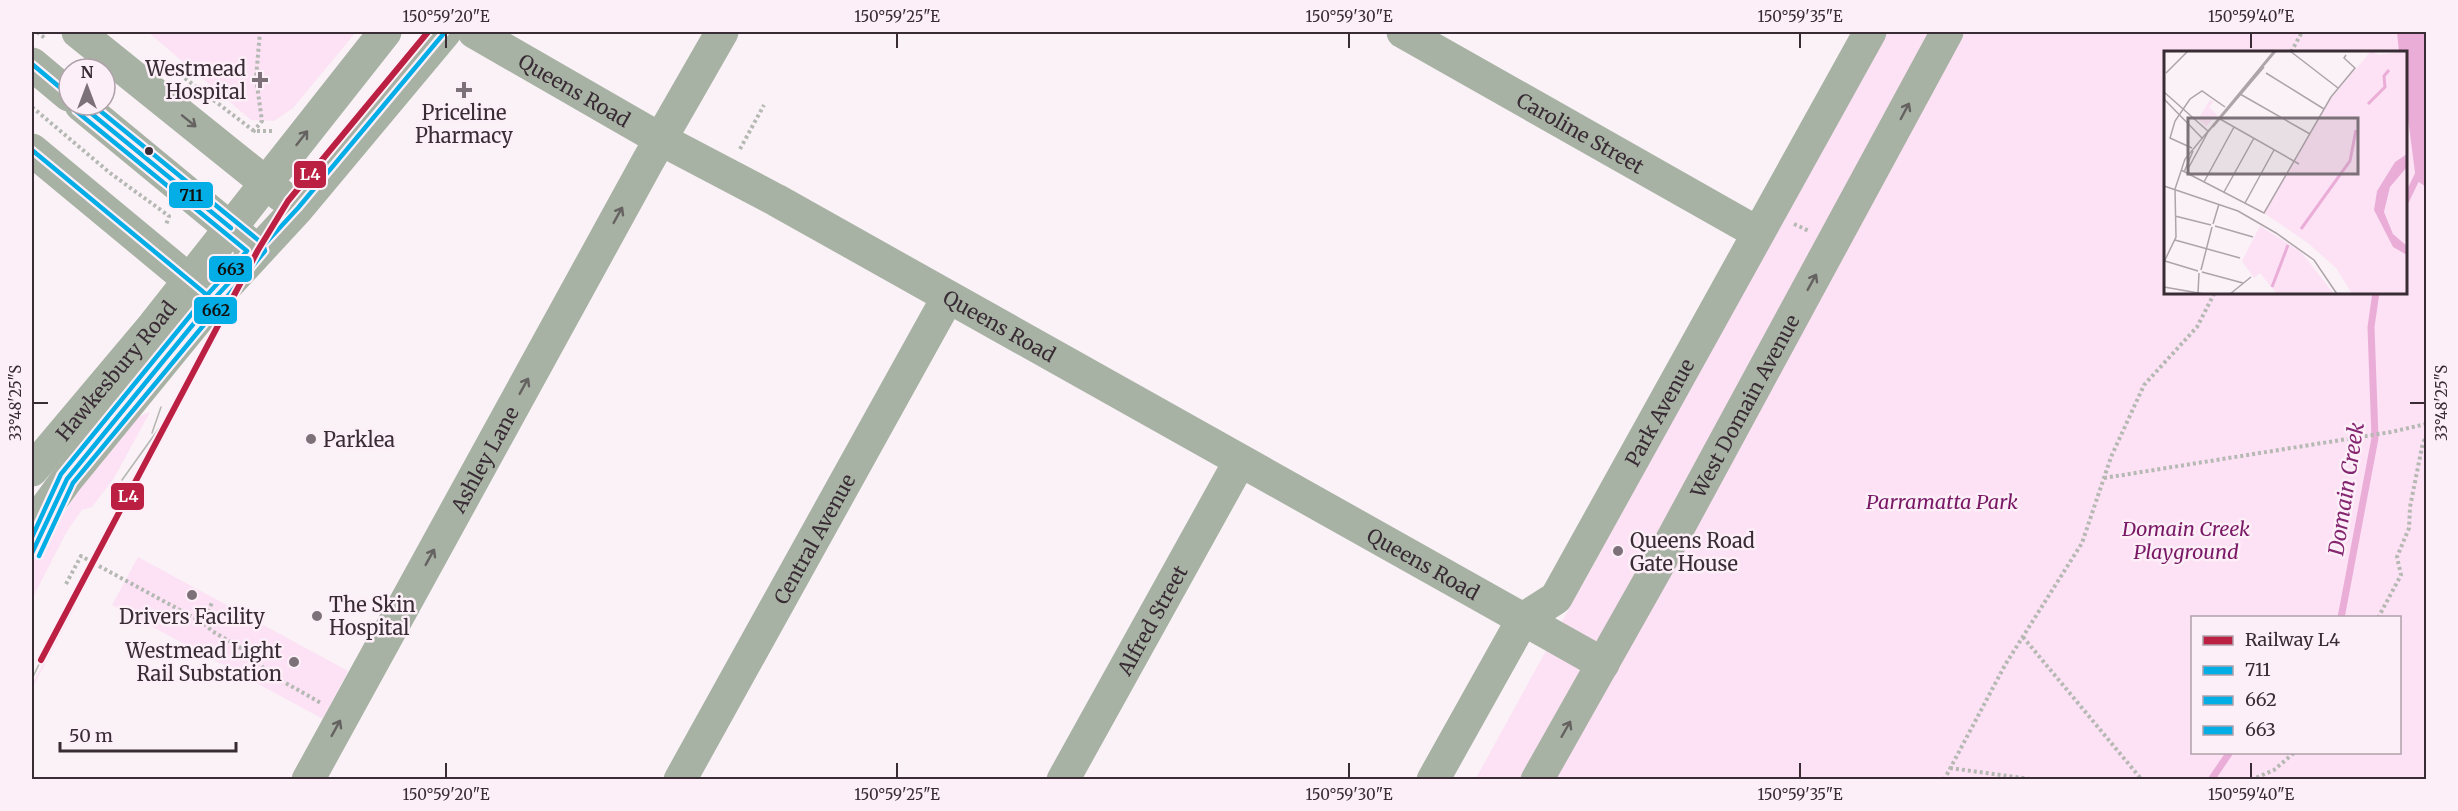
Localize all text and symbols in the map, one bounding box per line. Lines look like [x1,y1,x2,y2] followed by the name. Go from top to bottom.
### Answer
[402,7,490,26] text: 150°59'20"E
[854,7,940,26] text: 150°59'25"E
[1306,7,1393,26] text: 150°59'30"E
[1757,7,1843,26] text: 150°59'35"E
[2208,7,2295,26] text: 150°59'40"E
[514,48,635,132] street label: Queens Road
[2164,51,2407,294] inset map
[144,56,246,104] place label: Westmead Hospital
[57,57,117,117] north arrow
[81,62,94,82] text: N
[251,71,269,89] marker: Westmead Hospital
[457,83,471,97] marker: Priceline Pharmacy
[1512,87,1649,179] street label: Caroline Street
[415,100,513,148] place label: Priceline Pharmacy
[1900,102,1911,120] one-way arrow
[180,114,196,127] one-way arrow
[295,130,308,146] one-way arrow
[143,145,155,157] unlabelled marker
[293,160,327,189] line badge: L4
[300,164,320,184] text: L4
[168,181,214,209] line badge: 711
[179,185,203,205] text: 711
[613,207,624,225] one-way arrow
[208,255,253,283] line badge: 663
[217,259,245,279] text: 663
[1807,274,1819,291] one-way arrow
[939,284,1060,367] street label: Queens Road
[50,295,181,445] street label: Hawkesbury Road
[193,296,238,325] line badge: 662
[202,300,230,320] text: 662
[1684,310,1804,502] street label: West Domain Avenue
[1619,354,1699,471] street label: Park Avenue
[6,365,25,441] text: 33°48'25"S
[2432,365,2451,441] text: 33°48'25"S
[519,378,530,396] one-way arrow
[445,402,523,518] street label: Ashley Lane
[2322,420,2370,559] water label: Domain Creek
[323,427,395,452] place label: Parklea
[304,432,318,446] marker: Parklea
[768,469,860,608] street label: Central Avenue
[110,482,145,511] line badge: L4
[118,486,138,506] text: L4
[1866,489,2018,514] park label: Parramatta Park
[2121,516,2250,564] park label: Domain Creek Playground
[1363,522,1484,605] street label: Queens Road
[1630,528,1755,576] place label: Queens Road Gate House
[1611,544,1625,558] marker: Queens Road Gate House
[424,549,436,566] one-way arrow
[1111,561,1192,680] street label: Alfred Street
[185,588,199,602] marker: Drivers Facility
[329,592,416,640] place label: The Skin Hospital
[119,604,265,629] place label: Drivers Facility
[310,609,324,623] marker: The Skin Hospital
[2191,616,2401,754] legend
[2245,628,2340,651] text: Railway L4
[125,638,282,686] place label: Westmead Light Rail Substation
[287,655,301,669] marker: Westmead Light Rail Substation
[2245,658,2271,681] text: 711
[2245,688,2277,711] text: 662
[60,715,236,753] scale bar
[2245,718,2276,741] text: 663
[330,720,342,737] one-way arrow
[1560,721,1572,738] one-way arrow
[69,724,113,747] text: 50 m
[402,785,490,804] text: 150°59'20"E
[854,785,940,804] text: 150°59'25"E
[1306,785,1393,804] text: 150°59'30"E
[1757,785,1843,804] text: 150°59'35"E
[2208,785,2295,804] text: 150°59'40"E

